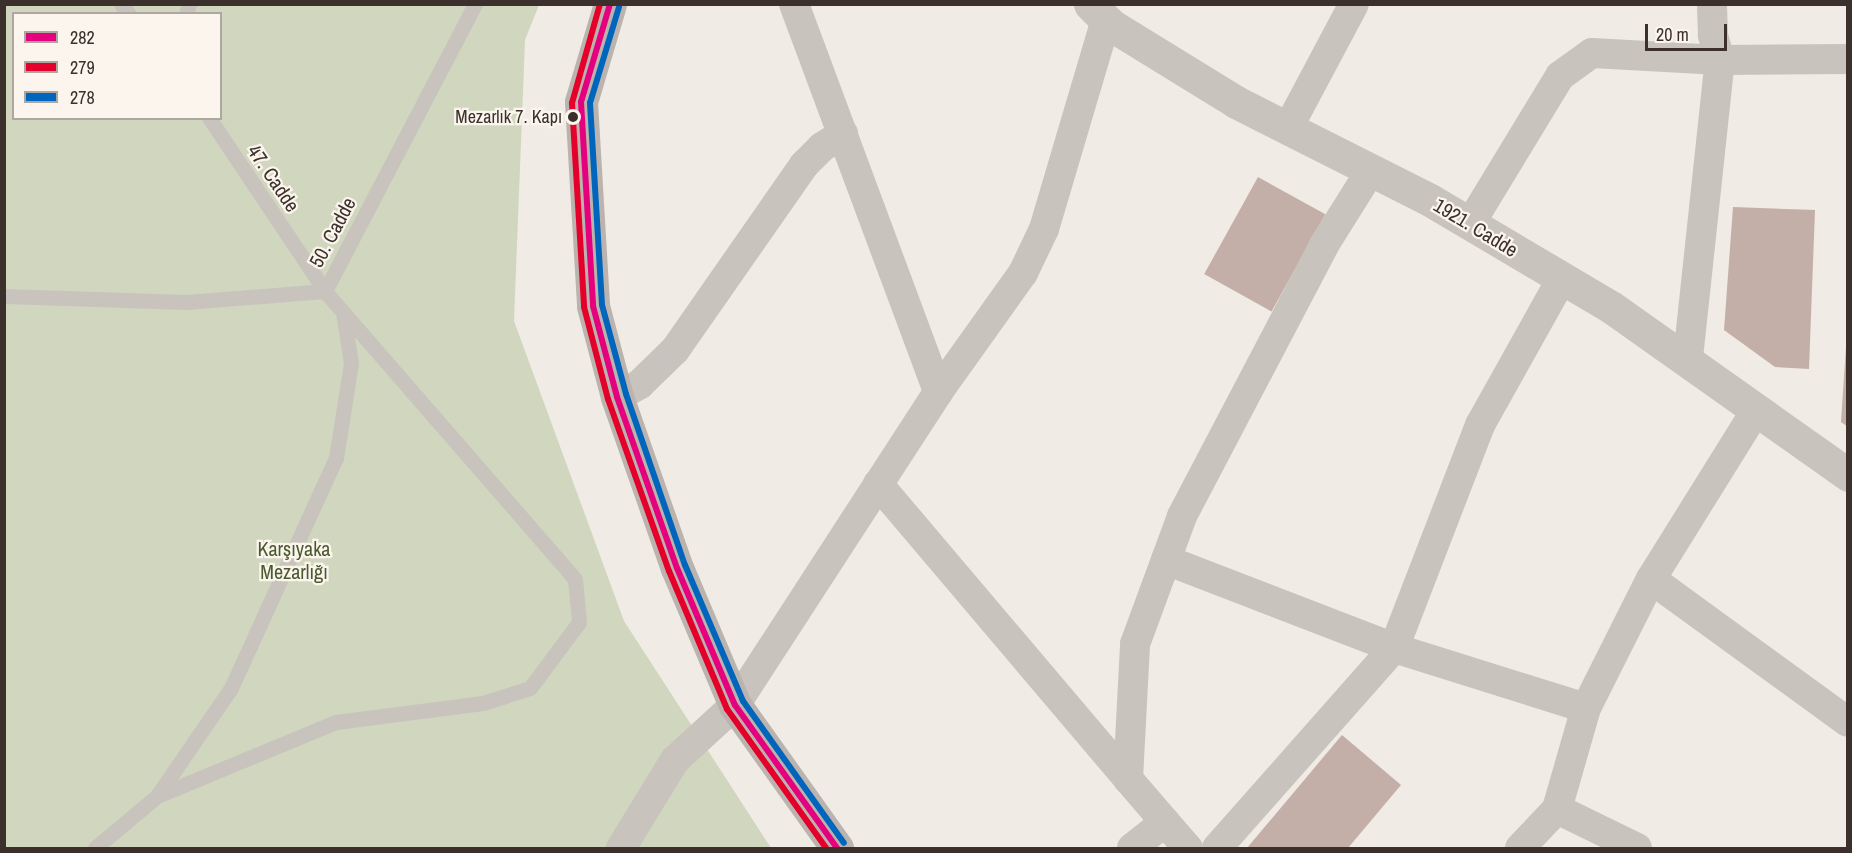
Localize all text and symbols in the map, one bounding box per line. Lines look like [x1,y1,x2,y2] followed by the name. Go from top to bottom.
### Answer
[12,12,222,120] legend
[1648,12,1730,50] scale bar
[1656,22,1689,47] text: 20 m
[70,25,95,50] text: 282
[70,55,95,80] text: 279
[70,85,95,110] text: 278
[455,106,562,128] place label: Mezarlık 7. Kapı
[567,111,579,123] marker: Mezarlık 7. Kapı
[243,140,305,216] street label: 47. Cadde
[304,193,360,271] street label: 50. Cadde
[1430,193,1522,261] street label: 1921. Cadde
[258,537,330,584] park label: Karşıyaka Mezarlığı

